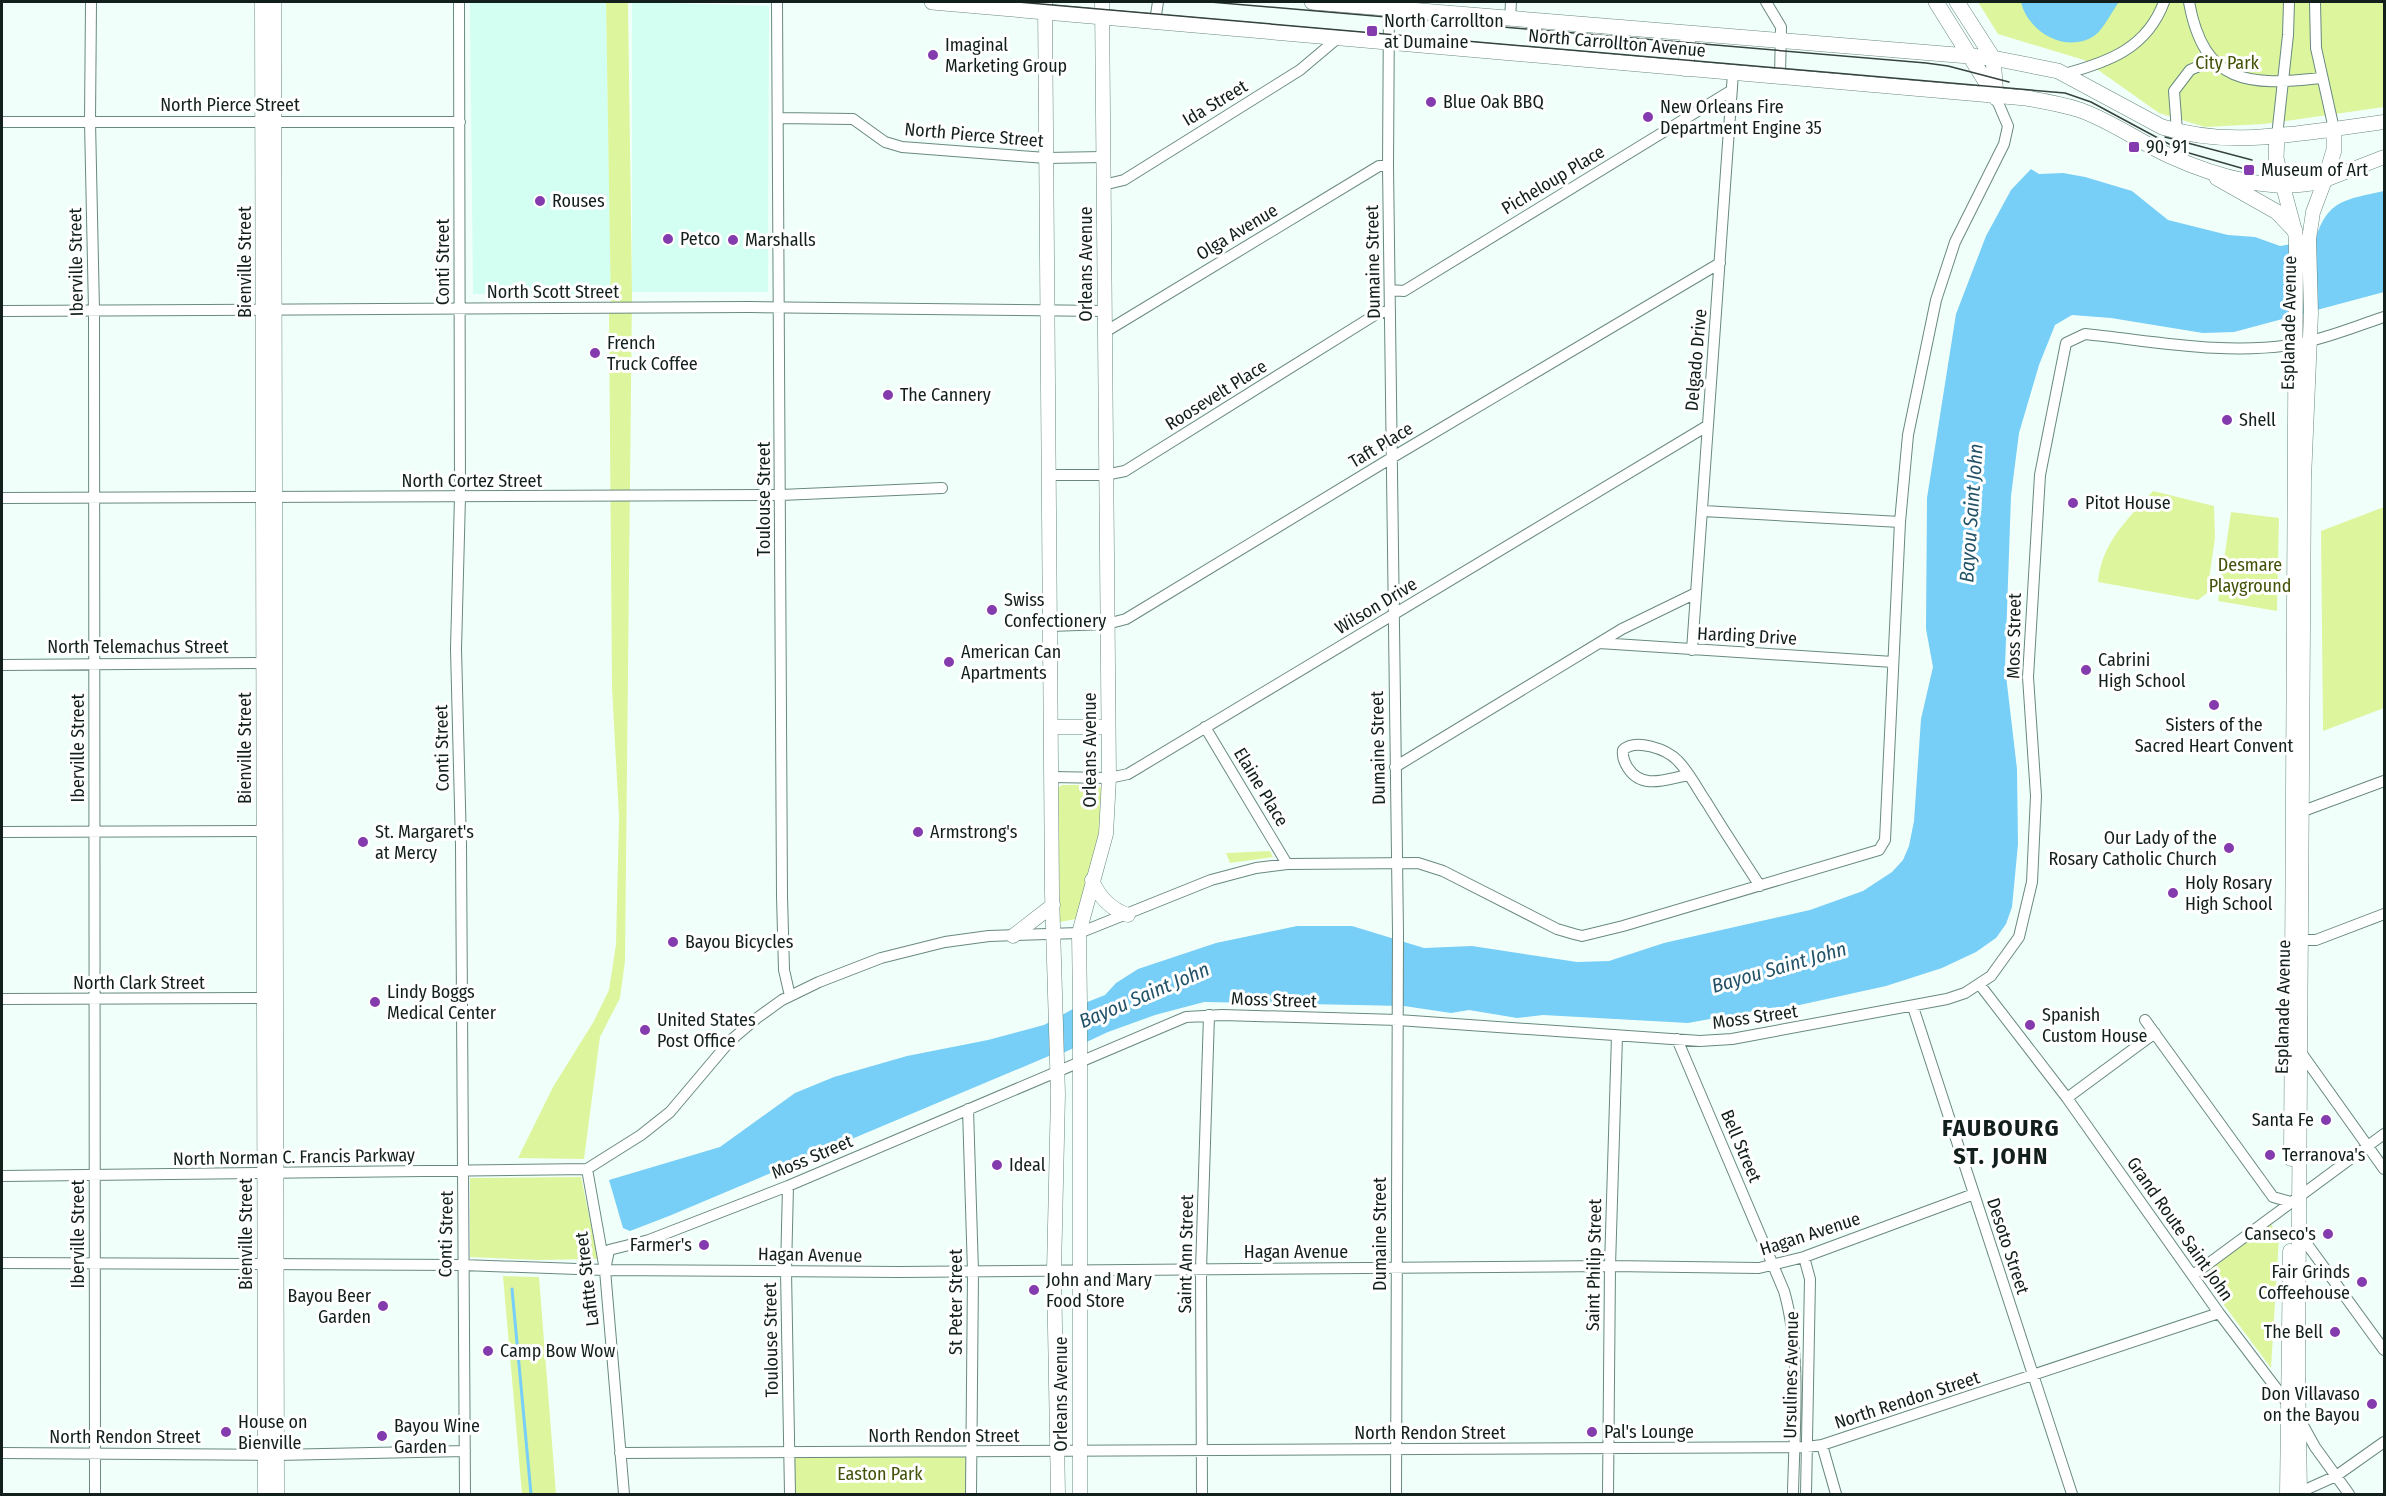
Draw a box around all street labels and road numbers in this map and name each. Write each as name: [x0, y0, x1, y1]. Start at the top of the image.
street label: North Carrollton Avenue: [1527, 24, 1707, 62]
street label: Ida Street: [1179, 75, 1251, 131]
street label: North Pierce Street: [160, 94, 300, 116]
street label: North Pierce Street: [903, 118, 1045, 152]
street label: Picheloup Place: [1497, 141, 1609, 219]
street label: Olga Avenue: [1192, 199, 1282, 265]
street label: Dumaine Street: [1361, 205, 1385, 319]
street label: Bienville Street: [234, 206, 256, 318]
street label: Orleans Avenue: [1075, 206, 1097, 322]
street label: Iberville Street: [64, 207, 88, 317]
street label: Conti Street: [432, 219, 454, 305]
street label: Esplanade Avenue: [2277, 256, 2301, 390]
street label: North Scott Street: [487, 281, 619, 303]
street label: Delgado Drive: [1681, 308, 1711, 412]
street label: Roosevelt Place: [1161, 355, 1271, 435]
street label: Taft Place: [1345, 417, 1417, 473]
street label: Toulouse Street: [753, 441, 775, 556]
street label: North Cortez Street: [402, 470, 543, 492]
street label: Wilson Drive: [1331, 573, 1421, 639]
street label: Moss Street: [2002, 593, 2026, 679]
street label: Harding Drive: [1697, 622, 1798, 650]
street label: North Telemachus Street: [47, 636, 229, 658]
street label: Dumaine Street: [1366, 691, 1390, 805]
street label: Bienville Street: [234, 692, 256, 804]
street label: Orleans Avenue: [1079, 692, 1101, 808]
street label: Iberville Street: [67, 693, 89, 802]
street label: Conti Street: [430, 704, 454, 792]
street label: Elaine Place: [1229, 744, 1293, 830]
street label: Esplanade Avenue: [2271, 940, 2295, 1074]
street label: North Clark Street: [73, 972, 205, 994]
street label: Moss Street: [1231, 988, 1317, 1012]
street label: Moss Street: [1711, 1000, 1799, 1034]
street label: Bell Street: [1716, 1106, 1766, 1186]
street label: Moss Street: [768, 1130, 856, 1184]
street label: North Norman C. Francis Parkway: [173, 1144, 415, 1170]
street label: Grand Route Saint John: [2122, 1153, 2238, 1305]
street label: Dumaine Street: [1369, 1177, 1391, 1291]
street label: Bienville Street: [235, 1178, 257, 1290]
street label: Iberville Street: [67, 1179, 89, 1288]
street label: Conti Street: [434, 1190, 458, 1278]
street label: Saint Ann Street: [1174, 1194, 1198, 1314]
street label: Desoto Street: [1982, 1195, 2034, 1297]
street label: Saint Philip Street: [1582, 1199, 1606, 1331]
street label: Hagan Avenue: [1757, 1207, 1863, 1261]
street label: Lafitte Street: [570, 1230, 604, 1327]
street label: Hagan Avenue: [1244, 1241, 1348, 1263]
street label: Hagan Avenue: [758, 1243, 862, 1267]
street label: St Peter Street: [945, 1249, 967, 1355]
street label: Toulouse Street: [759, 1282, 783, 1398]
street label: Ursulines Avenue: [1779, 1311, 1803, 1439]
street label: Orleans Avenue: [1050, 1336, 1072, 1452]
street label: North Rendon Street: [1832, 1366, 1982, 1434]
street label: North Rendon Street: [1354, 1422, 1506, 1444]
street label: North Rendon Street: [868, 1425, 1020, 1447]
street label: North Rendon Street: [49, 1426, 201, 1448]

